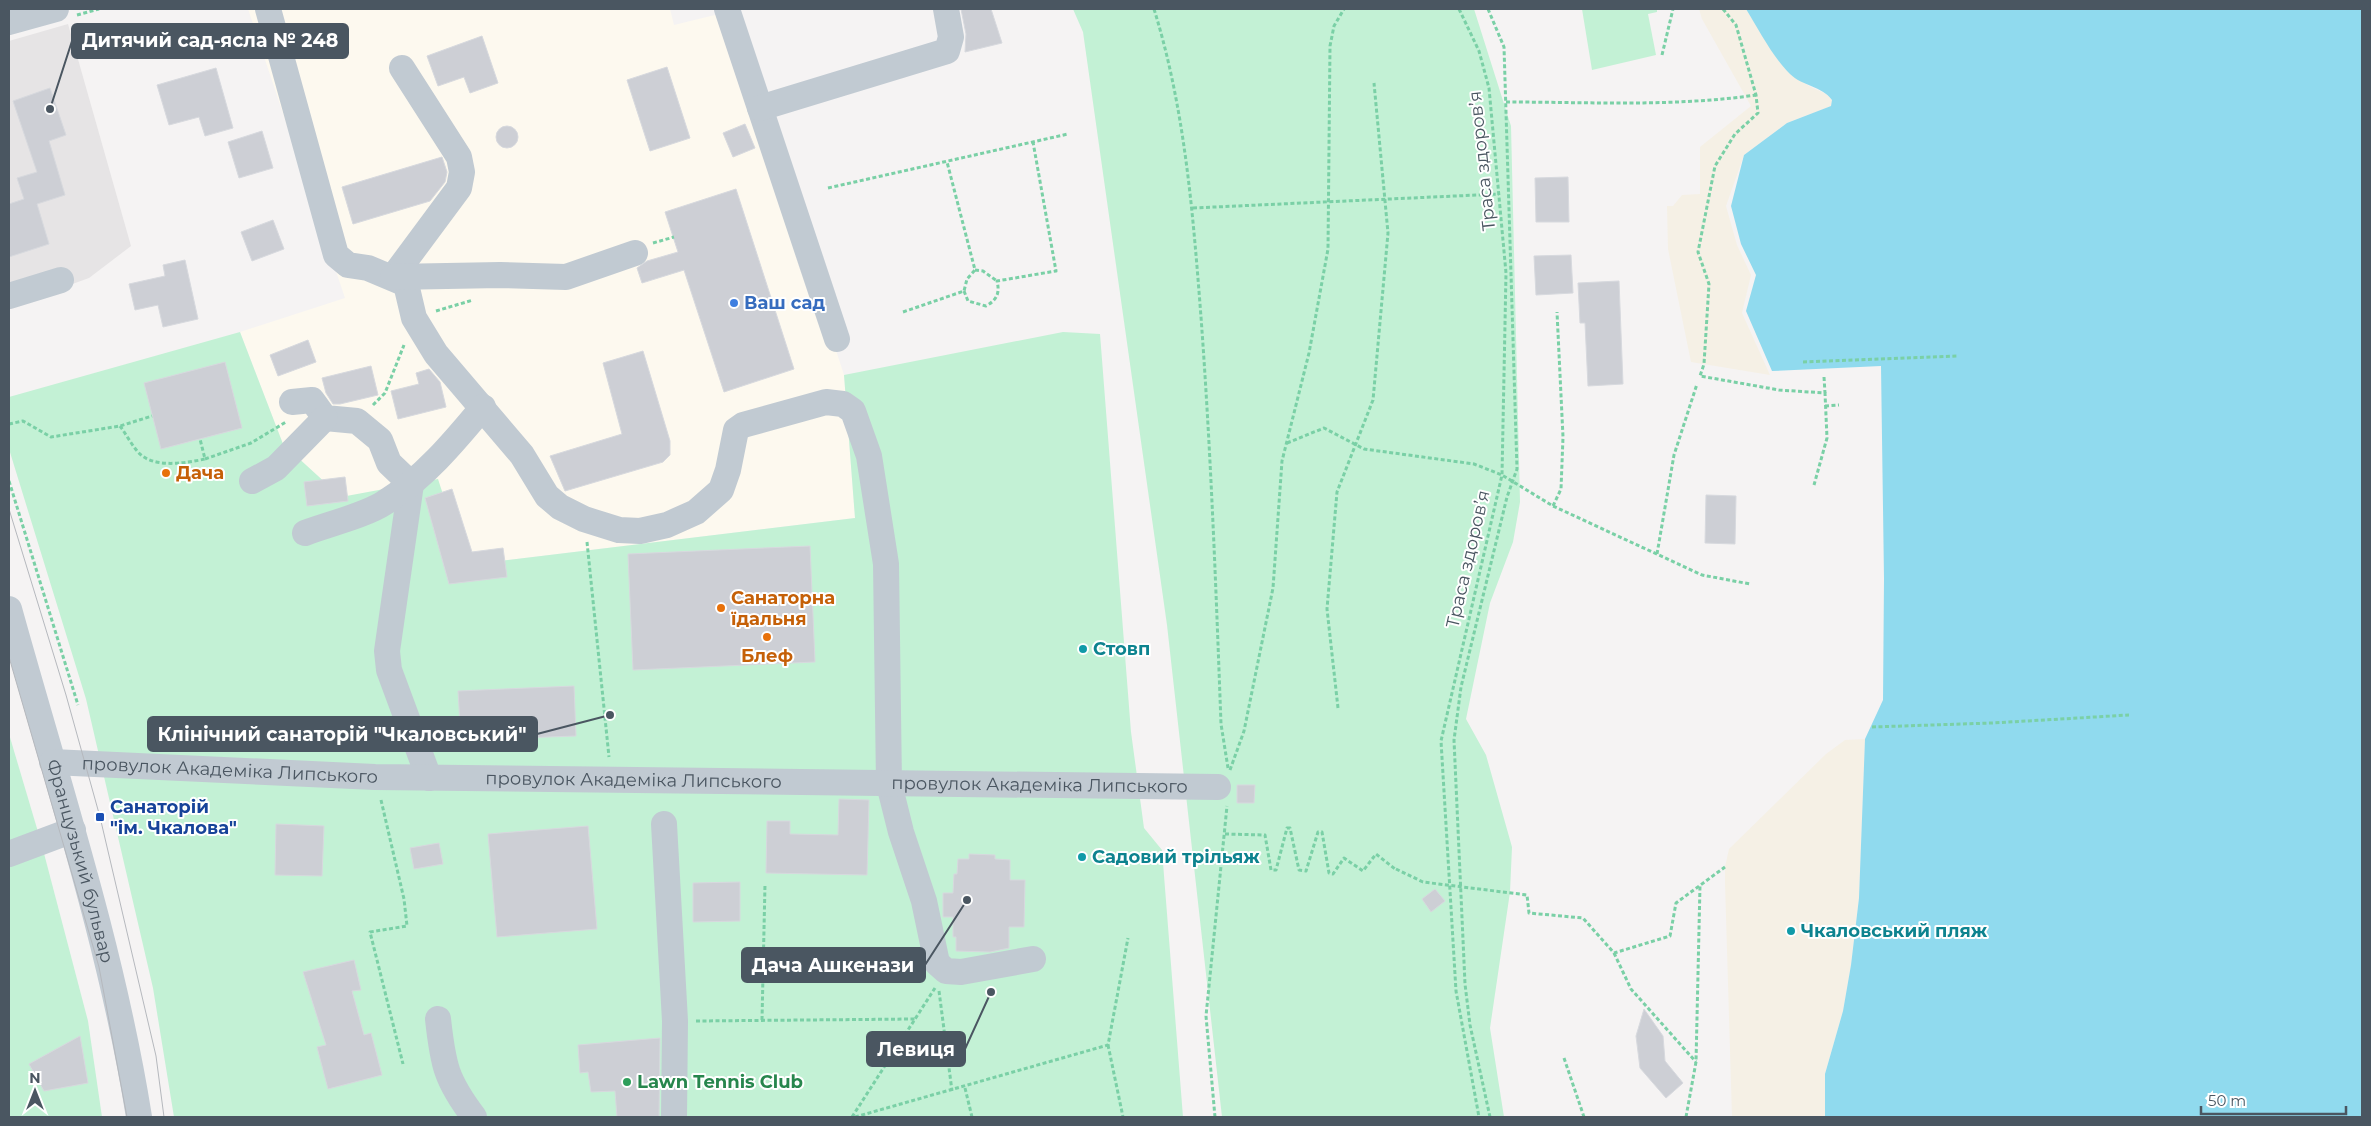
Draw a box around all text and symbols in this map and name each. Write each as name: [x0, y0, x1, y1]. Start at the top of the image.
callout: Дитячий сад-ясла № 248: [72, 24, 348, 58]
text: Дитячий сад-ясла № 248: [82, 29, 338, 52]
street label: Траса здоров’я: [1464, 90, 1500, 232]
place label: Ваш сад: [744, 292, 825, 314]
marker: Ваш сад: [728, 297, 740, 309]
place label: Дача: [176, 462, 224, 484]
marker: Дача: [160, 467, 172, 479]
street label: Траса здоров’я: [1441, 488, 1495, 630]
place label: Санаторна їдальня: [731, 587, 835, 630]
marker: Санаторна їдальня: [715, 602, 727, 614]
marker: Блеф: [761, 631, 773, 643]
place label: Стовп: [1093, 638, 1150, 660]
marker: Стовп: [1077, 643, 1089, 655]
place label: Блеф: [741, 645, 793, 667]
callout: Клінічний санаторій "Чкаловський": [148, 717, 537, 751]
text: Клінічний санаторій "Чкаловський": [157, 723, 527, 746]
street label: провулок Академіка Липського: [81, 752, 378, 788]
street label: Французький бульвар: [42, 757, 118, 965]
street label: провулок Академіка Липського: [485, 767, 782, 793]
street label: провулок Академіка Липського: [891, 772, 1188, 798]
place label: Санаторій "ім. Чкалова": [110, 796, 237, 839]
marker: Санаторій "ім. Чкалова": [94, 811, 106, 823]
place label: Садовий трільяж: [1092, 846, 1260, 868]
marker: Садовий трільяж: [1076, 851, 1088, 863]
place label: Чкаловський пляж: [1801, 920, 1988, 942]
marker: Чкаловський пляж: [1785, 925, 1797, 937]
callout: Дача Ашкенази: [742, 948, 925, 982]
text: Дача Ашкенази: [752, 954, 914, 977]
callout: Левиця: [867, 1032, 965, 1066]
text: Левиця: [877, 1038, 955, 1061]
north arrow: [10, 1066, 60, 1116]
text: N: [29, 1069, 41, 1087]
place label: Lawn Tennis Club: [637, 1071, 803, 1093]
marker: Lawn Tennis Club: [621, 1076, 633, 1088]
scale bar: [2201, 1084, 2346, 1116]
text: 50 m: [2208, 1091, 2246, 1110]

